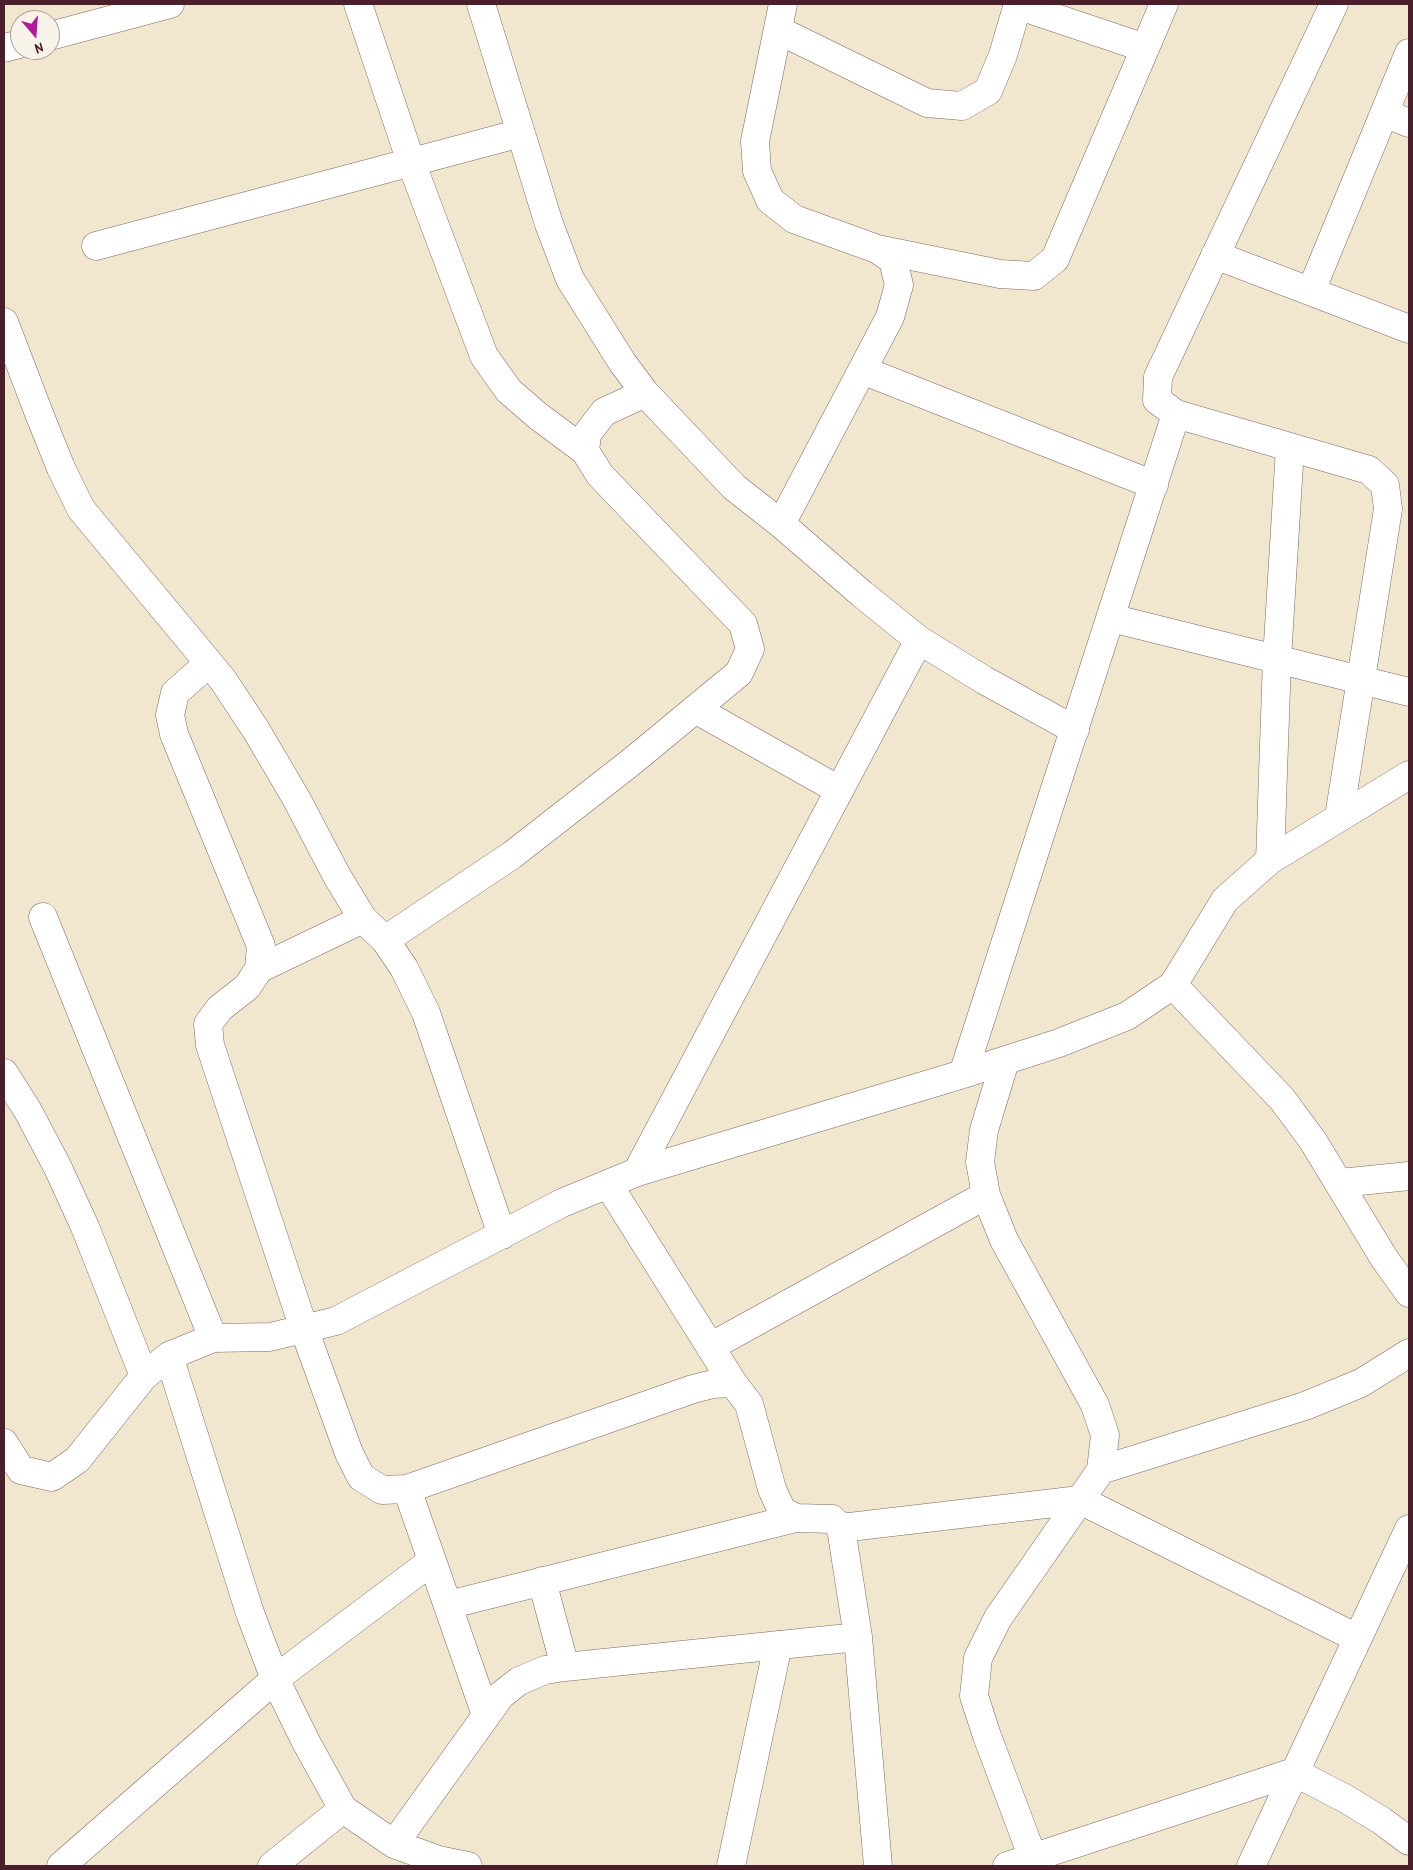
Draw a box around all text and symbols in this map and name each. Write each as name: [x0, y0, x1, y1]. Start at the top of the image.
north arrow: [10, 10, 60, 60]
text: N: [33, 39, 46, 59]

